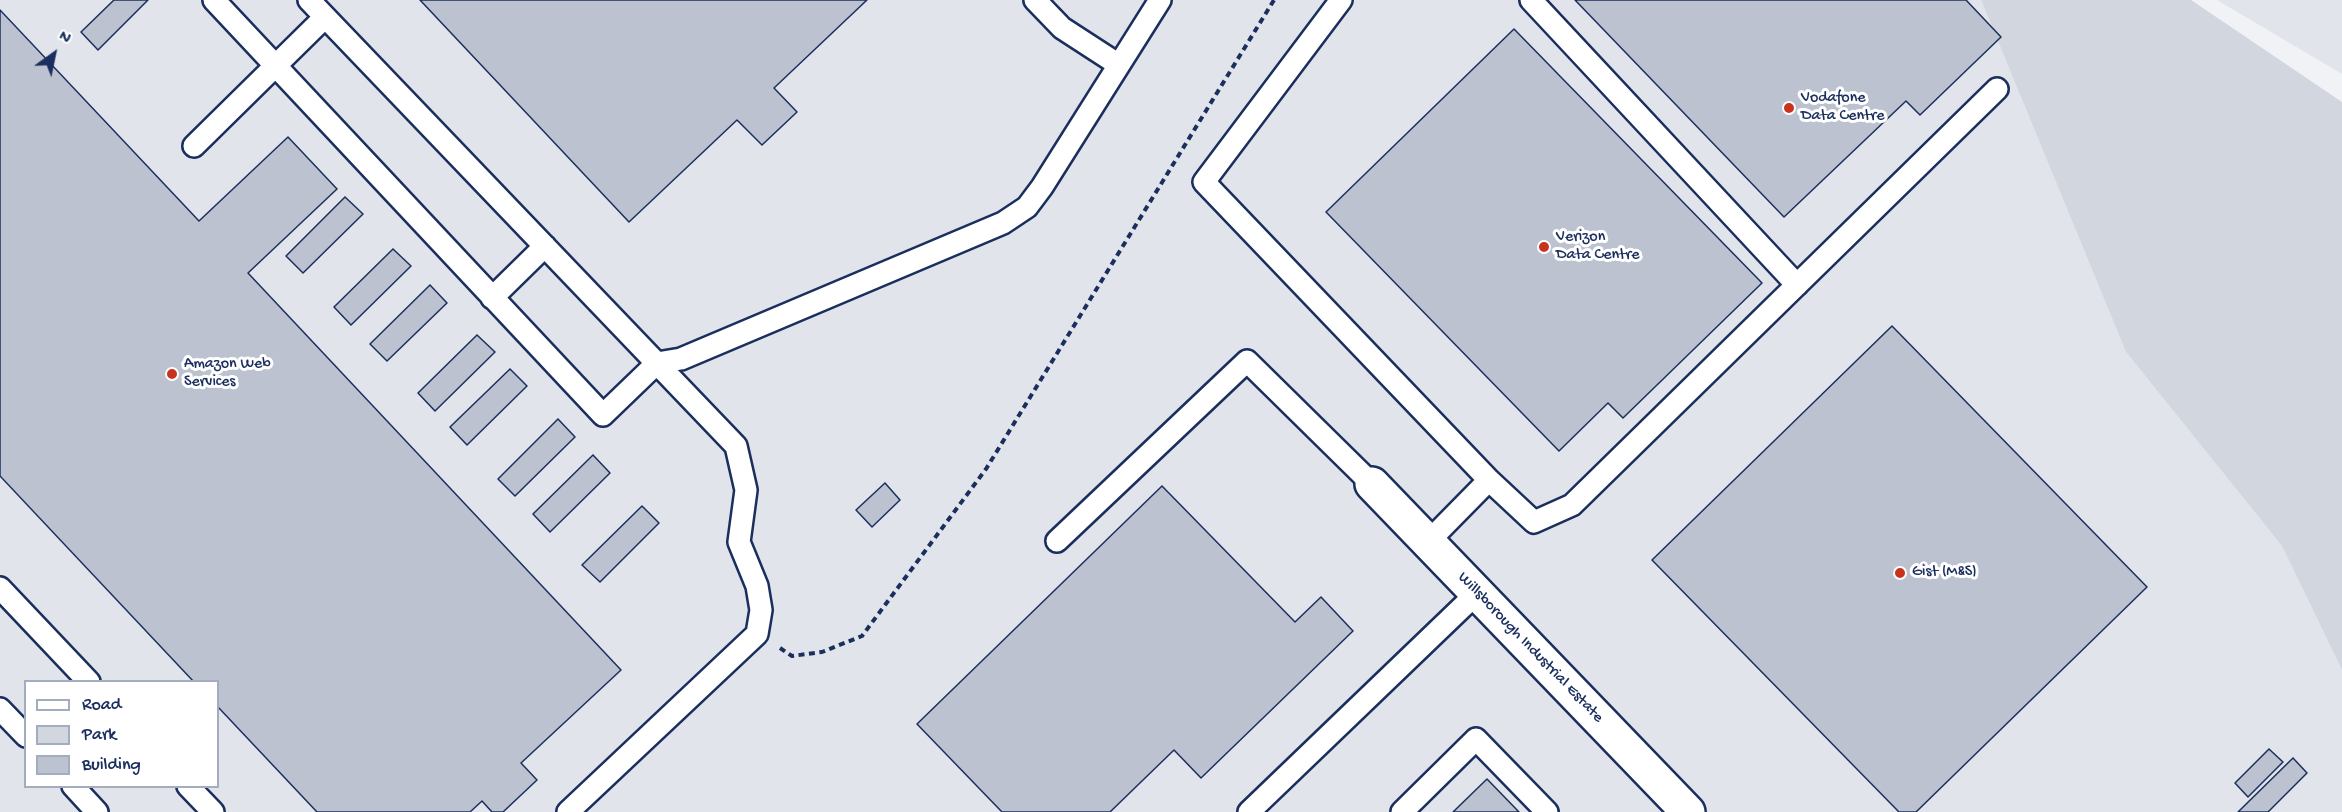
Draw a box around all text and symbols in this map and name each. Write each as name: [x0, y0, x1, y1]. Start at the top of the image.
north arrow: [24, 24, 84, 84]
text: N: [55, 28, 74, 49]
place label: Vodafone Data Centre: [1801, 89, 1885, 127]
marker: Vodafone Data Centre: [1782, 101, 1796, 115]
place label: Verizon Data Centre: [1556, 228, 1640, 266]
marker: Verizon Data Centre: [1537, 240, 1551, 254]
place label: Amazon Web Services: [184, 355, 271, 393]
marker: Amazon Web Services: [165, 367, 179, 381]
place label: Gist (M&S): [1912, 563, 1977, 583]
marker: Gist (M&S): [1893, 566, 1907, 580]
street label: Willsborough Industrial Estate: [1453, 569, 1607, 727]
legend: [24, 680, 219, 788]
text: Road: [82, 695, 121, 716]
text: Park: [82, 725, 116, 746]
text: Building: [82, 755, 141, 776]

